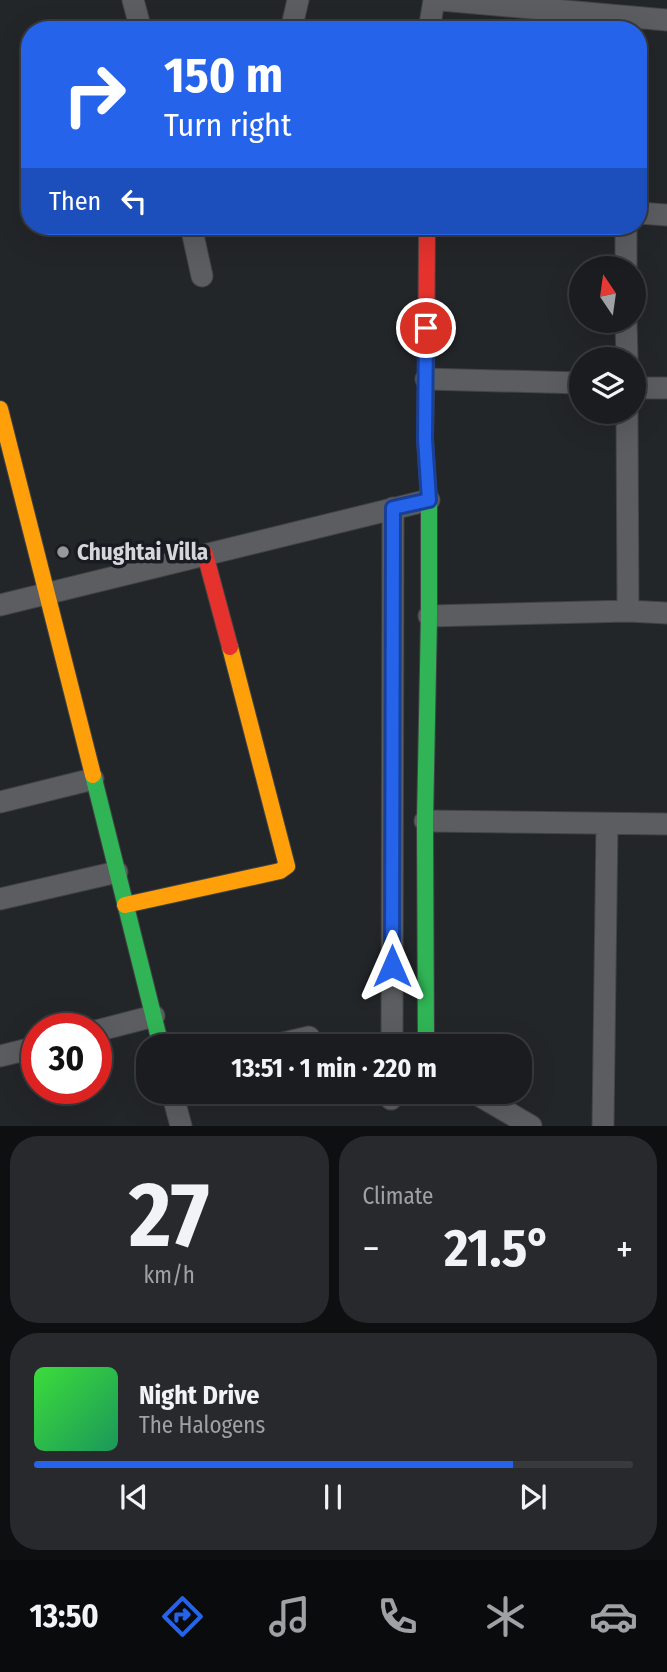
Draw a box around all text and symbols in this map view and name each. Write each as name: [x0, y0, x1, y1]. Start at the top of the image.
text: 150 m: [164, 46, 283, 105]
icon: right: [49, 49, 140, 140]
text: Turn right: [164, 106, 291, 144]
icon: left: [115, 182, 153, 220]
text: Then: [49, 186, 101, 217]
north arrow: [569, 256, 646, 332]
map controls: [569, 256, 646, 424]
pin: [396, 298, 456, 358]
icon: arrive: [407, 309, 445, 347]
button: layers: [569, 347, 646, 424]
place label: Chughtai Villa: [77, 538, 208, 566]
marker: Chughtai Villa: [55, 544, 71, 560]
position arrow: [355, 929, 429, 1003]
speed limit sign: 30: [21, 1013, 112, 1104]
text: 13:51 · 1 min · 220 m: [231, 1053, 437, 1084]
text: 27: [129, 1161, 209, 1270]
text: Climate: [363, 1182, 433, 1210]
text: 21.5°: [444, 1217, 551, 1280]
text: −: [363, 1226, 380, 1272]
text: +: [616, 1226, 633, 1272]
text: km/h: [144, 1261, 195, 1289]
text: Night Drive: [139, 1380, 259, 1411]
text: The Halogens: [139, 1411, 265, 1439]
icon: previous: [115, 1478, 153, 1516]
icon: pause: [314, 1478, 352, 1516]
icon: next: [514, 1478, 552, 1516]
icon: directions: [158, 1592, 207, 1641]
icon: music: [265, 1592, 314, 1641]
icon: phone: [373, 1592, 422, 1641]
icon: climate: [481, 1592, 530, 1641]
icon: car: [589, 1592, 638, 1641]
text: 13:50: [29, 1597, 99, 1635]

